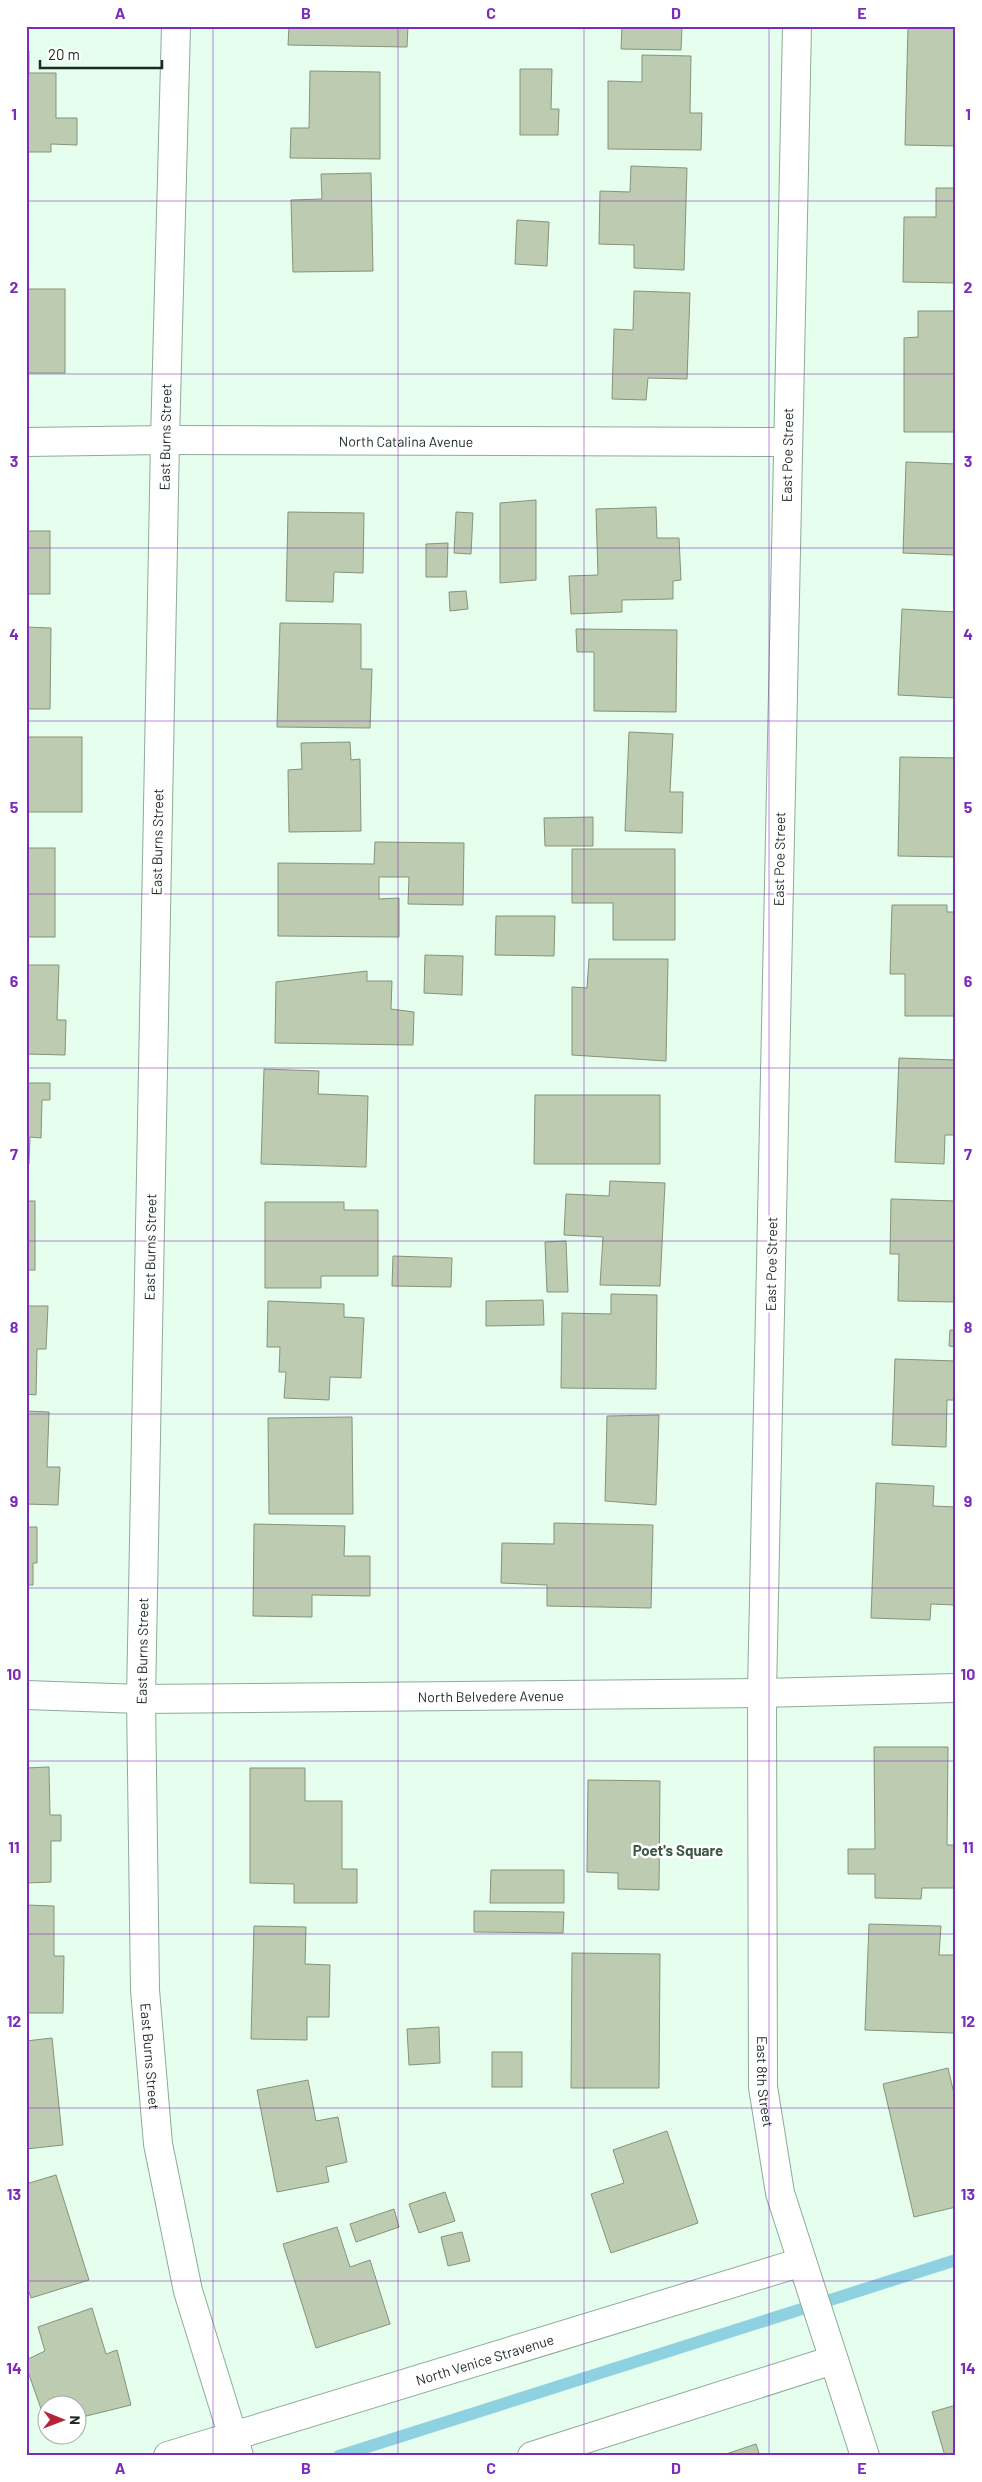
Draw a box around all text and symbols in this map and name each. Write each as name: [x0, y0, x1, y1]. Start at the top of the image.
text: A: [115, 3, 126, 22]
text: B: [301, 3, 311, 22]
text: C: [486, 3, 496, 22]
text: D: [671, 3, 681, 22]
text: E: [857, 3, 867, 22]
scale bar: [40, 38, 162, 70]
text: 20 m: [48, 45, 80, 63]
text: 1: [11, 104, 17, 123]
text: 1: [965, 104, 971, 123]
text: 2: [10, 277, 19, 296]
text: 2: [964, 277, 973, 296]
street label: East Burns Street: [156, 383, 174, 491]
street label: East Poe Street: [778, 408, 796, 502]
street label: North Catalina Avenue: [339, 432, 473, 449]
text: 3: [10, 451, 18, 470]
text: 3: [964, 451, 972, 470]
text: 4: [9, 624, 19, 643]
text: 4: [963, 624, 973, 643]
street label: East Burns Street: [148, 788, 166, 896]
text: 5: [10, 797, 19, 816]
text: 5: [964, 797, 973, 816]
street label: East Poe Street: [770, 812, 788, 906]
text: 6: [10, 971, 19, 990]
text: 6: [964, 971, 973, 990]
text: 7: [10, 1144, 18, 1163]
text: 7: [964, 1144, 972, 1163]
street label: East Burns Street: [141, 1193, 159, 1301]
street label: East Poe Street: [762, 1217, 780, 1311]
text: 8: [10, 1317, 19, 1336]
text: 8: [964, 1317, 973, 1336]
text: 9: [10, 1491, 18, 1510]
text: 9: [964, 1491, 972, 1510]
street label: East Burns Street: [133, 1597, 151, 1705]
text: 10: [7, 1664, 21, 1683]
text: 10: [961, 1664, 975, 1683]
street label: North Belvedere Avenue: [418, 1686, 564, 1705]
text: 11: [8, 1837, 20, 1856]
text: 11: [962, 1837, 974, 1856]
district label: Poet's Square: [633, 1841, 723, 1859]
street label: East Burns Street: [138, 2002, 164, 2110]
text: 12: [7, 2011, 21, 2030]
text: 12: [961, 2011, 975, 2030]
street label: East 8th Street: [754, 2036, 778, 2128]
text: 13: [7, 2184, 21, 2203]
text: 13: [961, 2184, 975, 2203]
street label: North Venice Stravenue: [413, 2330, 556, 2388]
text: 14: [6, 2358, 22, 2377]
text: 14: [960, 2358, 976, 2377]
north arrow: [38, 2394, 88, 2444]
text: N: [67, 2415, 84, 2425]
text: A: [115, 2458, 126, 2477]
text: B: [301, 2458, 311, 2477]
text: C: [486, 2458, 496, 2477]
text: D: [671, 2458, 681, 2477]
text: E: [857, 2458, 867, 2477]

